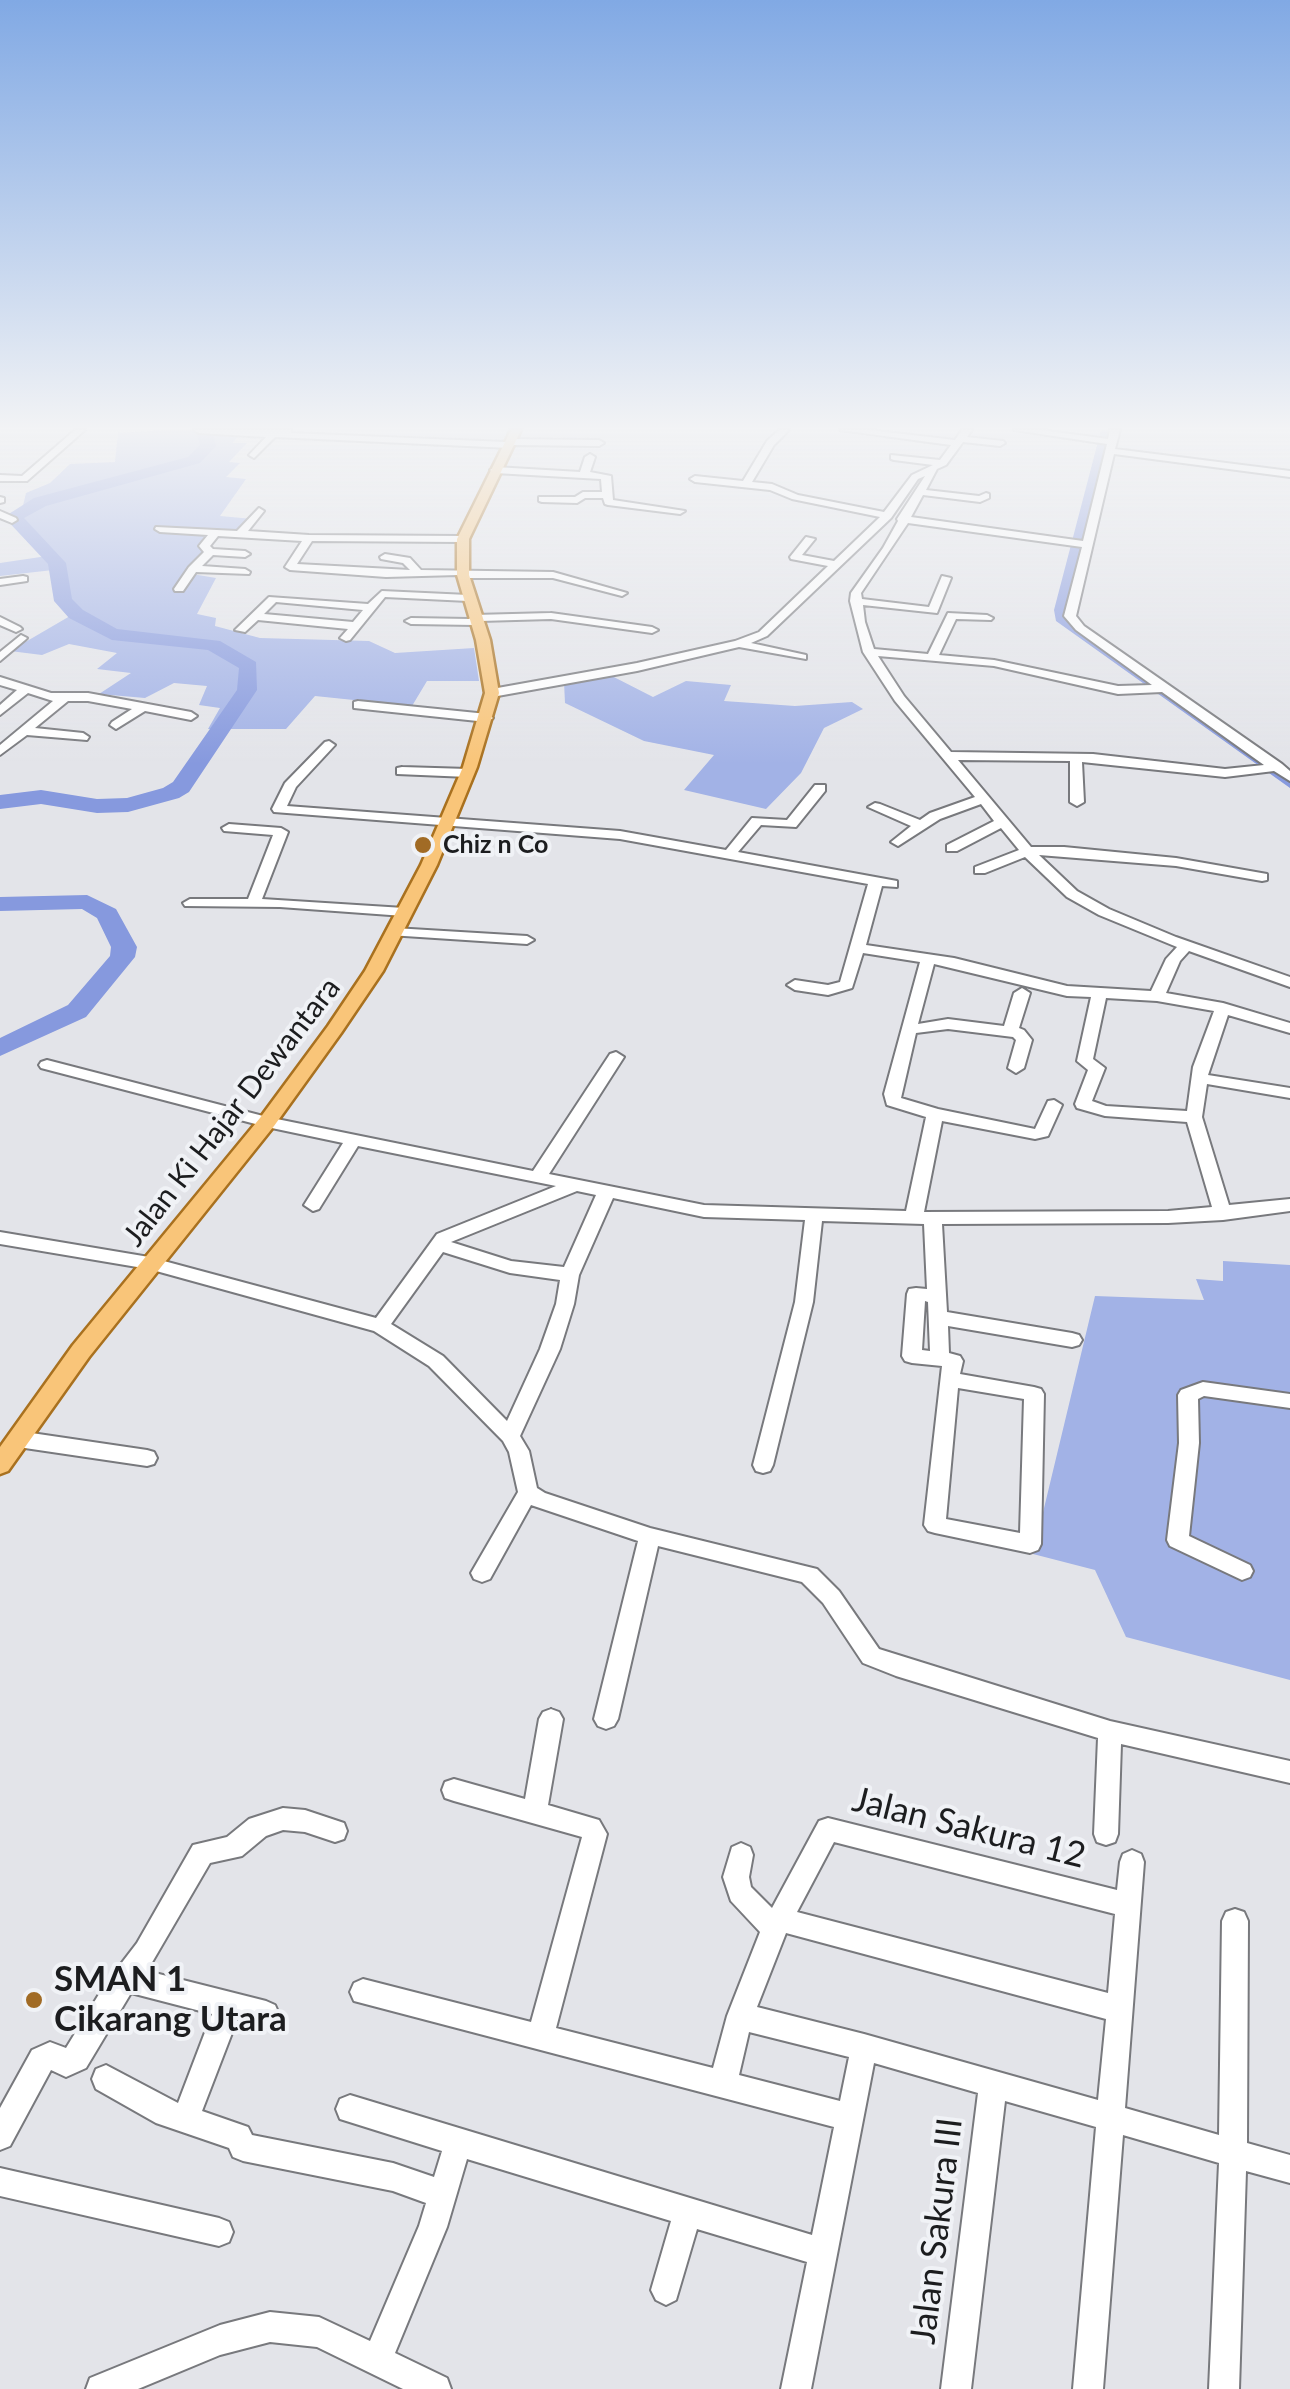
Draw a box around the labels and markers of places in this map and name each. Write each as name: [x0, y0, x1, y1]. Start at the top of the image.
place label: Chiz n Co: [443, 830, 548, 860]
marker: Chiz n Co: [412, 834, 434, 856]
place label: SMAN 1 Cikarang Utara: [54, 1959, 287, 2041]
marker: SMAN 1 Cikarang Utara: [23, 1989, 45, 2011]

